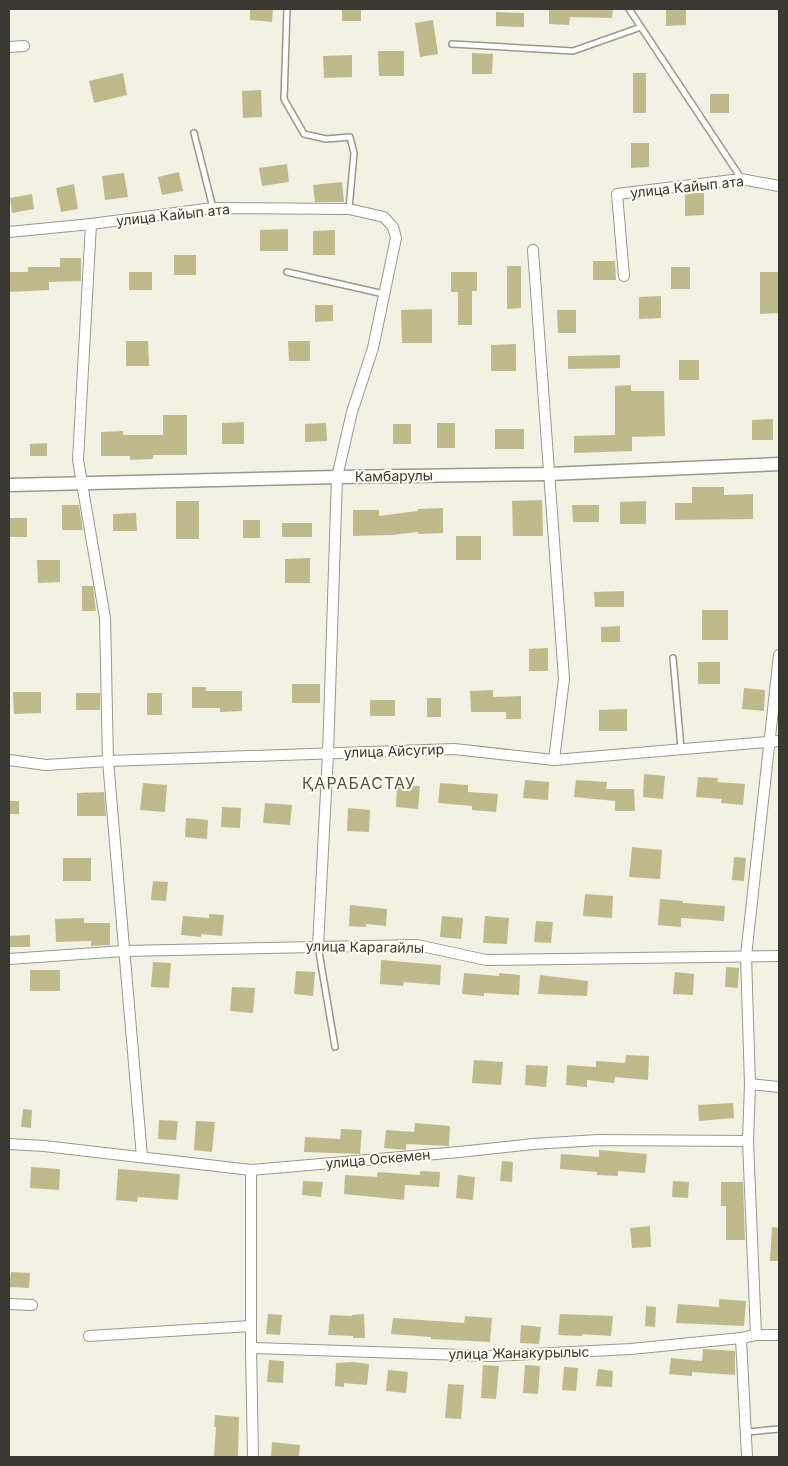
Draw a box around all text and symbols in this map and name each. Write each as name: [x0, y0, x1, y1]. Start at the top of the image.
street label: улица Кайып ата: [629, 172, 745, 201]
street label: улица Кайып ата: [115, 200, 231, 229]
street label: Камбарулы: [355, 466, 433, 485]
street label: улица Айсугир: [343, 740, 444, 761]
district label: ҚАРАБАСТАУ: [302, 773, 416, 793]
street label: улица Карагайлы: [306, 937, 424, 956]
street label: улица Оскемен: [325, 1145, 431, 1172]
street label: улица Жанакурылыс: [448, 1343, 590, 1362]

